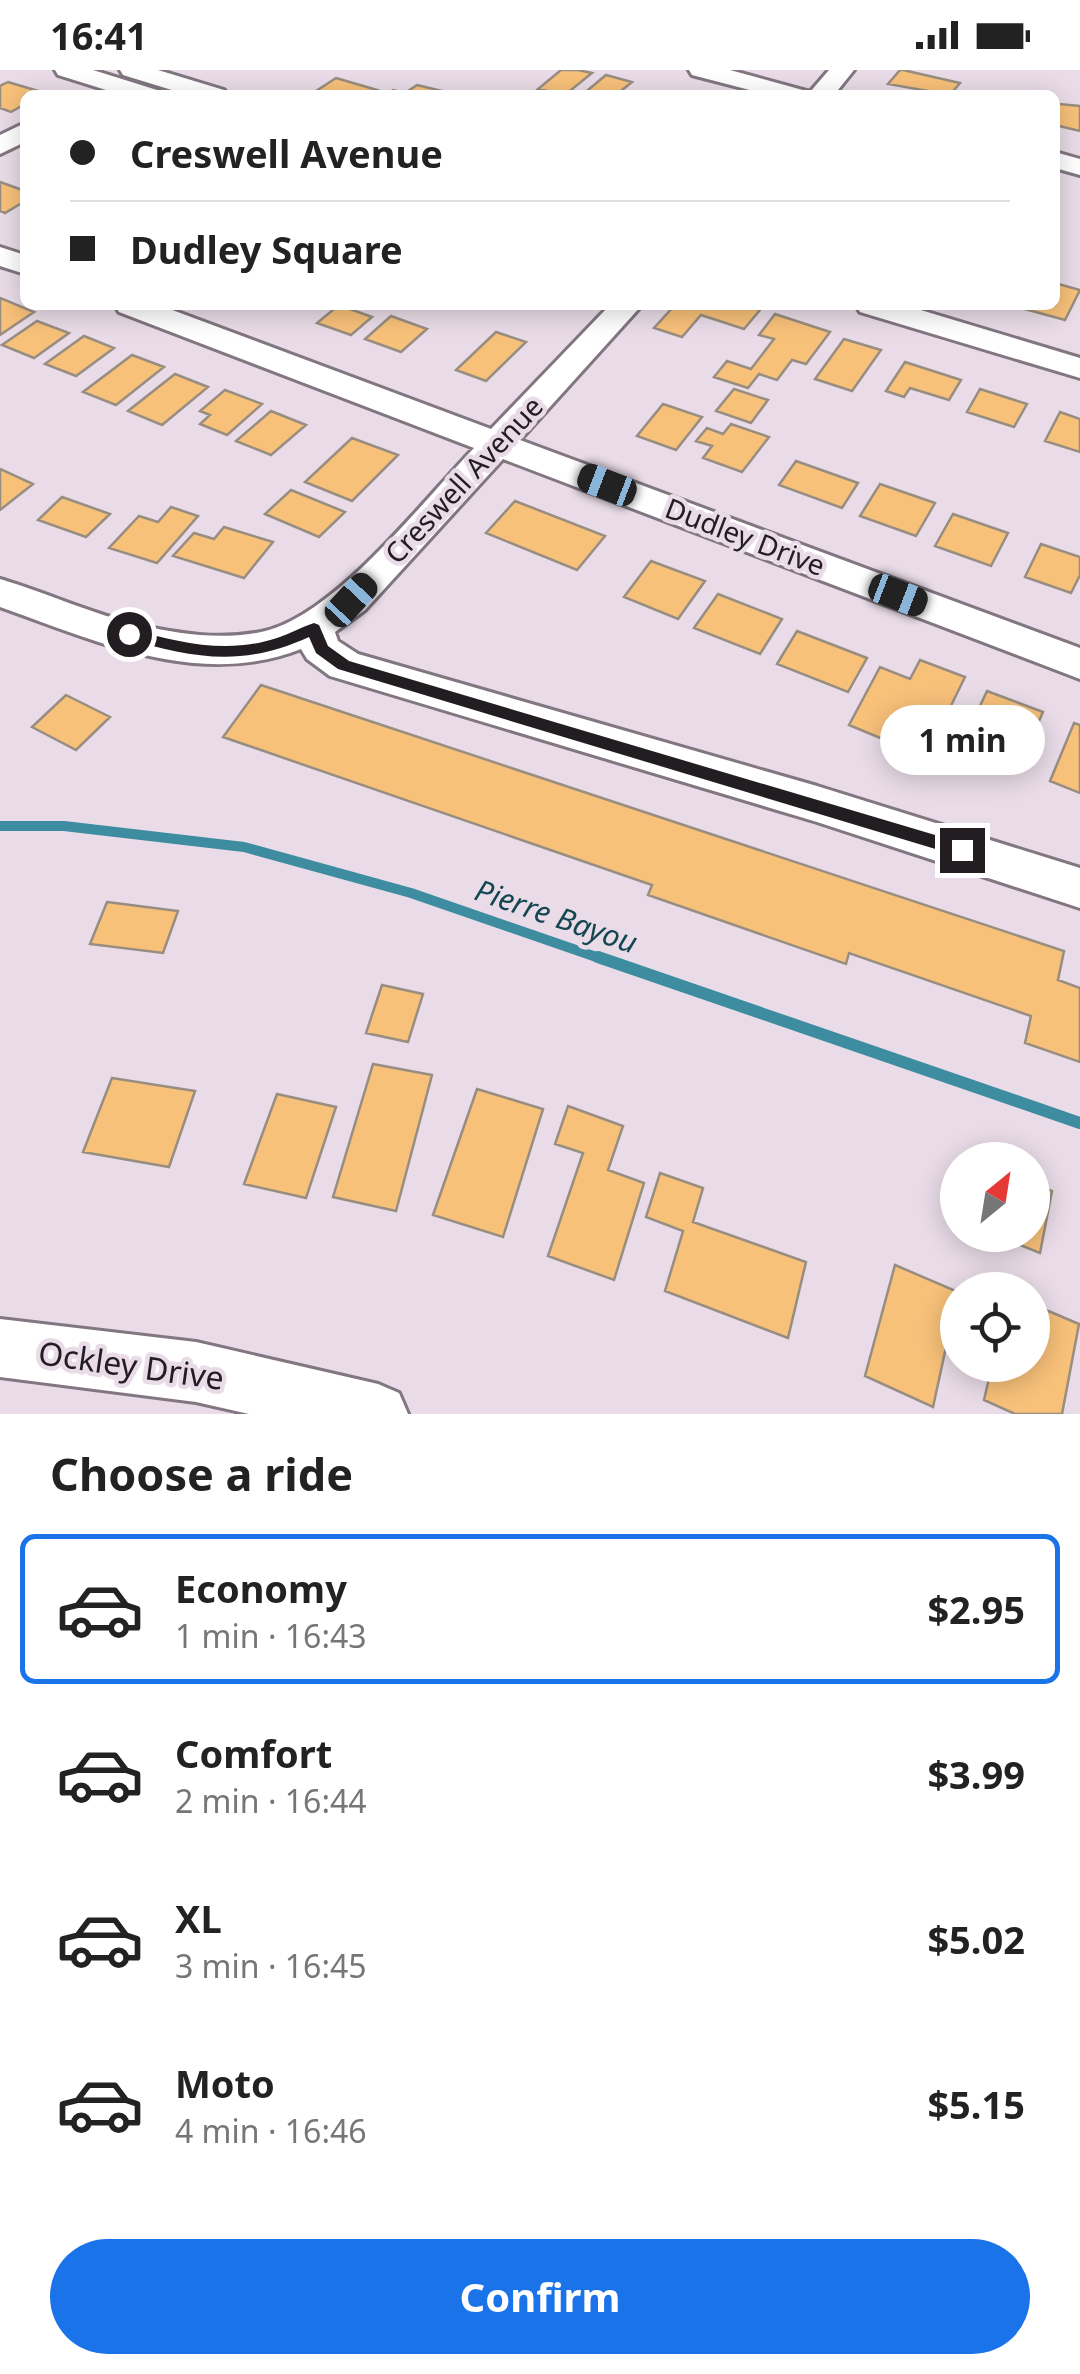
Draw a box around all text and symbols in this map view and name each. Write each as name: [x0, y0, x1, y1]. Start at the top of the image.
text: 16:41: [50, 9, 148, 61]
text: Creswell Avenue: [130, 127, 443, 179]
text: Dudley Square: [130, 223, 403, 275]
street label: Creswell Avenue: [376, 387, 551, 571]
car: [574, 460, 640, 510]
street label: Dudley Drive: [660, 488, 831, 584]
car: [320, 568, 382, 632]
car: [865, 570, 931, 620]
route start: [107, 612, 152, 657]
callout: 1 min: [880, 705, 1044, 775]
text: 1 min: [918, 718, 1007, 761]
route end: [940, 828, 985, 873]
water label: Pierre Bayou: [470, 869, 643, 962]
north arrow: [940, 1142, 1050, 1252]
map controls: [940, 1142, 1050, 1382]
button: locate: [940, 1272, 1050, 1382]
street label: Ockley Drive: [36, 1330, 227, 1399]
text: Choose a ride: [50, 1443, 353, 1504]
text: Economy: [175, 1562, 347, 1614]
icon: car: [55, 1564, 145, 1654]
text: $2.95: [927, 1583, 1025, 1635]
text: 1 min · 16:43: [175, 1614, 367, 1657]
text: Comfort: [175, 1727, 332, 1779]
icon: car: [55, 1729, 145, 1819]
text: $3.99: [927, 1748, 1025, 1800]
text: 2 min · 16:44: [175, 1779, 367, 1822]
text: XL: [175, 1892, 222, 1944]
icon: car: [55, 1894, 145, 1984]
text: $5.02: [927, 1913, 1025, 1965]
text: 3 min · 16:45: [175, 1944, 367, 1987]
text: Moto: [175, 2057, 275, 2109]
icon: car: [55, 2059, 145, 2149]
text: $5.15: [927, 2078, 1025, 2130]
text: 4 min · 16:46: [175, 2109, 367, 2152]
button: Confirm: [50, 2239, 1030, 2354]

